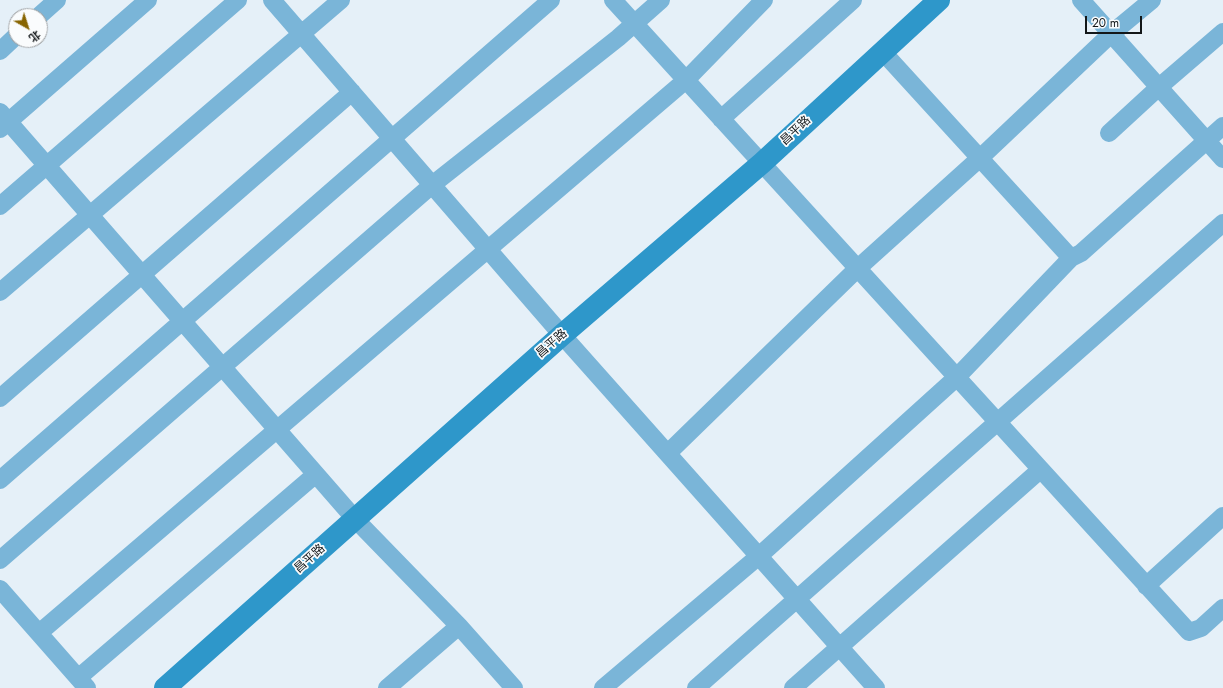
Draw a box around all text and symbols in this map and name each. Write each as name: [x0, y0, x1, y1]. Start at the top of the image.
north arrow: [8, 8, 48, 48]
scale bar: [1087, 8, 1144, 34]
text: 20 m: [1092, 14, 1119, 32]
text: 北: [26, 27, 44, 46]
street label: 昌平路: [778, 113, 814, 149]
street label: 昌平路: [534, 327, 570, 361]
street label: 昌平路: [292, 542, 328, 576]

